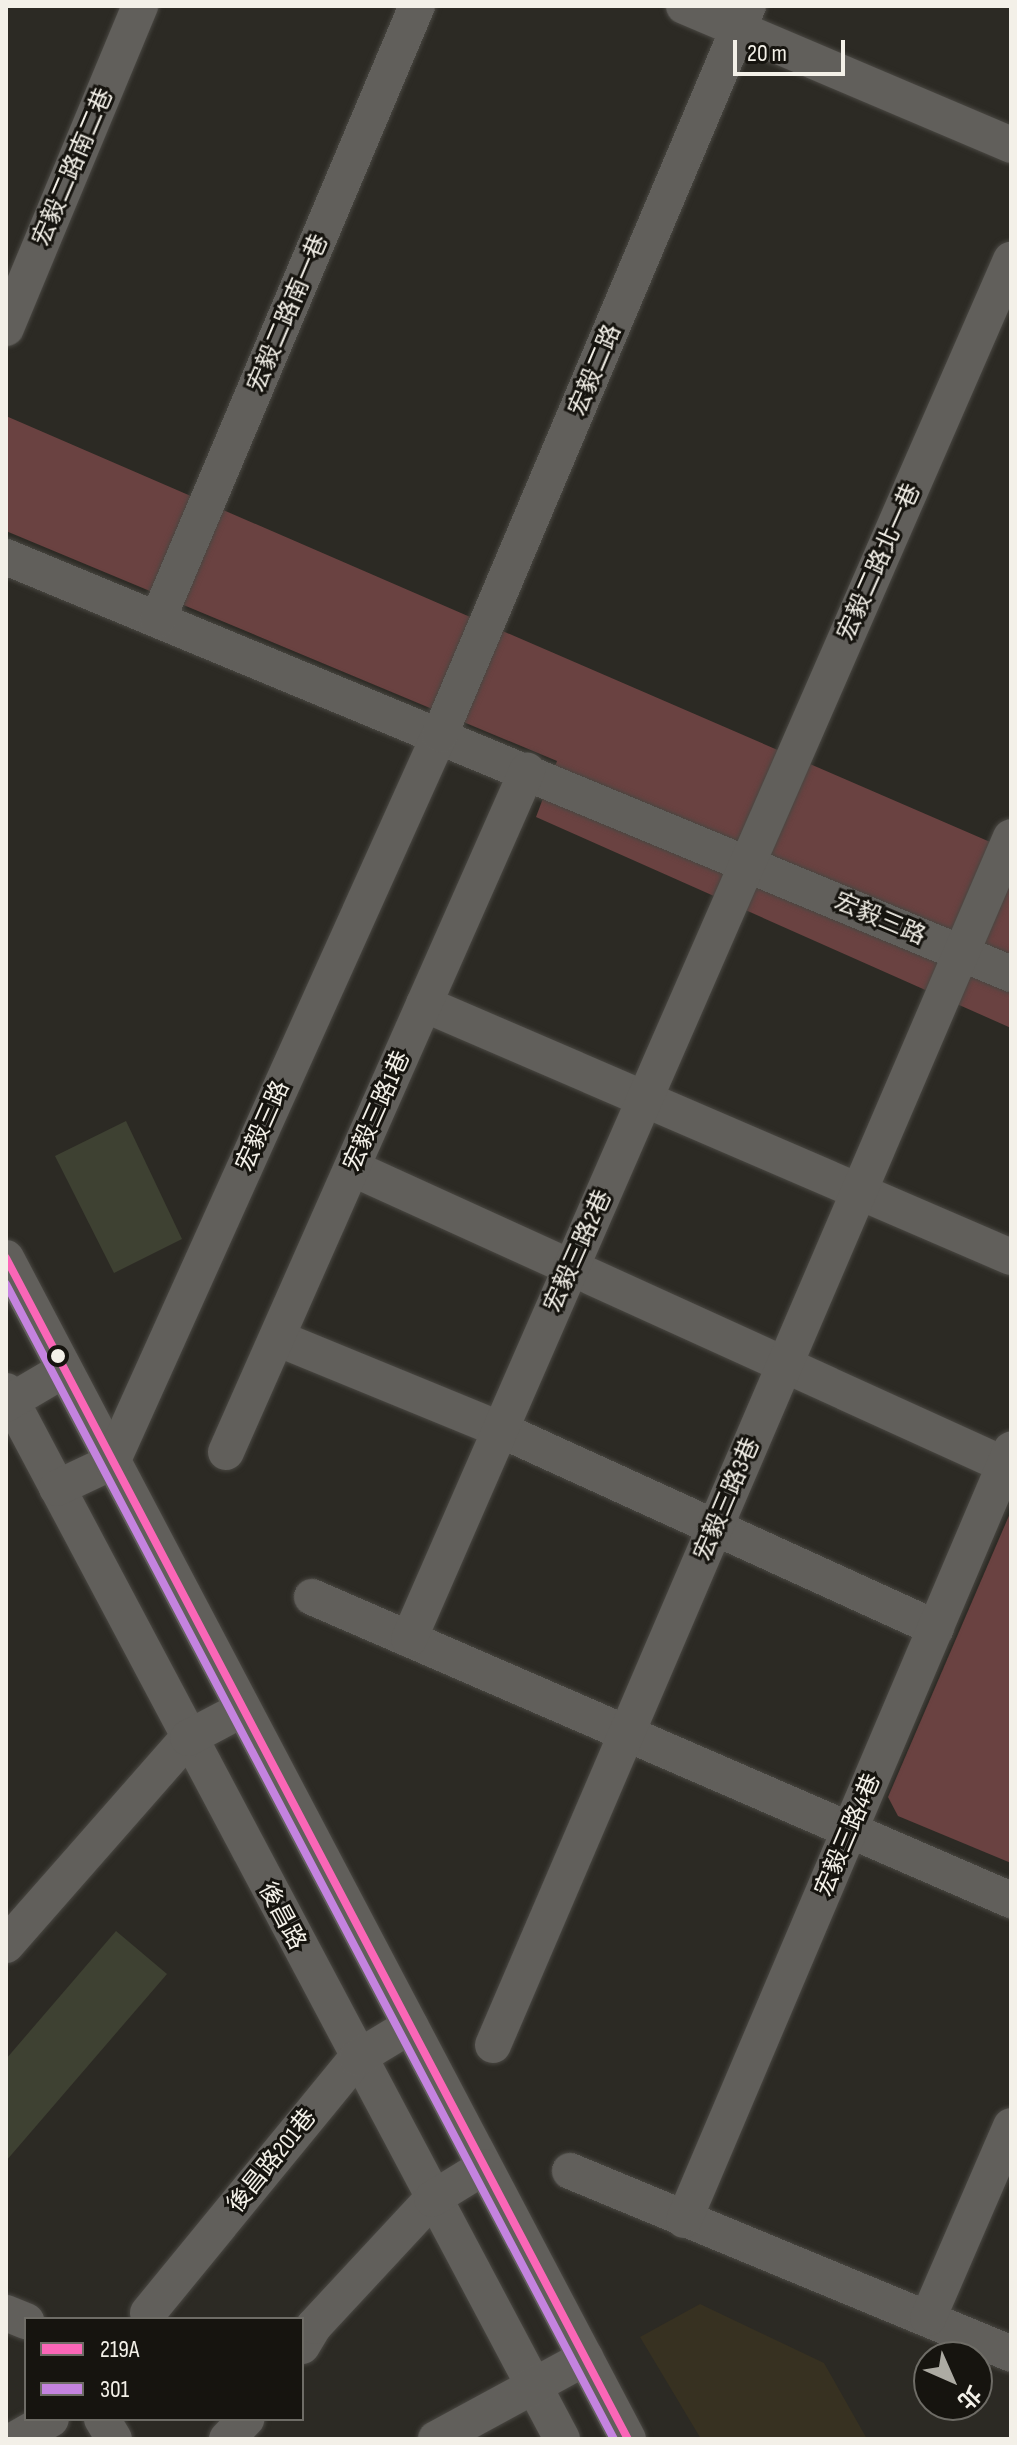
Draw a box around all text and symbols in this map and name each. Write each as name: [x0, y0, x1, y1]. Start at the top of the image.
scale bar: [737, 24, 849, 74]
text: 20 m: [747, 39, 787, 68]
street label: 宏毅二路南二巷: [27, 84, 119, 250]
street label: 宏毅二路南一巷: [242, 230, 334, 396]
street label: 宏毅二路: [563, 320, 627, 420]
street label: 宏毅二路北一巷: [832, 479, 926, 645]
street label: 宏毅三路: [830, 887, 930, 951]
street label: 宏毅三路1巷: [338, 1046, 416, 1176]
street label: 宏毅三路: [230, 1076, 296, 1176]
street label: 宏毅三路2巷: [538, 1186, 618, 1316]
unlabelled marker: [50, 1348, 66, 1364]
street label: 宏毅三路3巷: [688, 1434, 766, 1564]
street label: 宏毅三路4巷: [809, 1770, 887, 1900]
street label: 後昌路: [252, 1877, 312, 1955]
street label: 後昌路201巷: [221, 2103, 323, 2219]
legend: [24, 2317, 304, 2421]
text: 219A: [100, 2335, 139, 2364]
north arrow: [913, 2341, 993, 2421]
text: 301: [100, 2375, 129, 2404]
text: 北: [952, 2380, 986, 2414]

